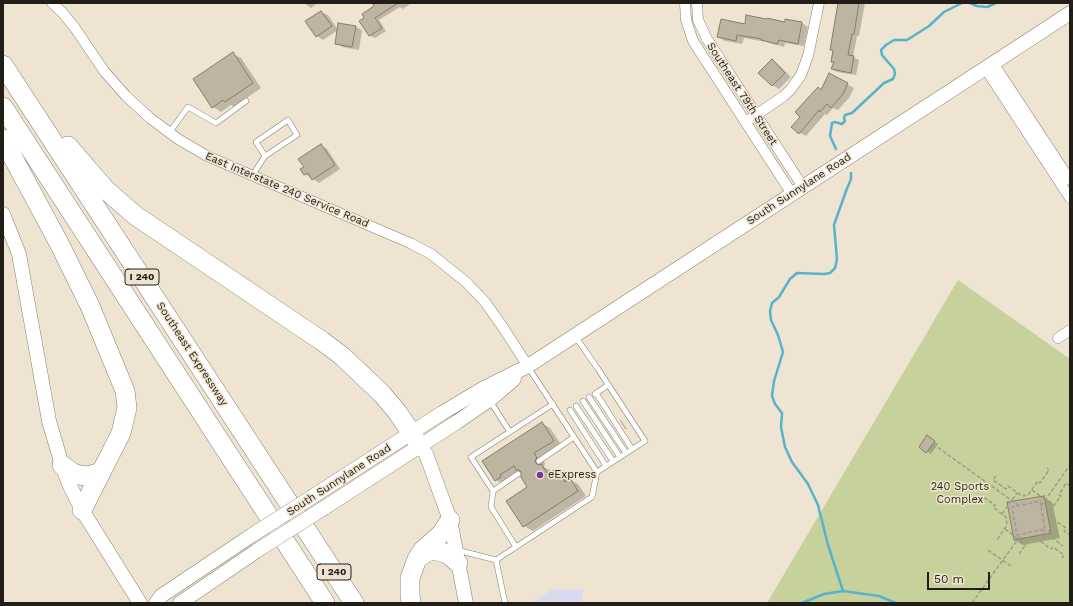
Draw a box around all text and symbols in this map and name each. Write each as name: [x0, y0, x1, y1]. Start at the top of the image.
street label: Southeast 79th Street: [704, 40, 780, 148]
street label: East Interstate 240 Service Road: [203, 149, 371, 231]
street label: South Sunnylane Road: [744, 150, 854, 228]
road number: I 240: [125, 269, 159, 285]
street label: Southeast Expressway: [154, 300, 230, 408]
street label: South Sunnylane Road: [284, 441, 394, 519]
place label: eExpress: [548, 468, 596, 482]
marker: eExpress: [535, 470, 545, 480]
park label: 240 Sports Complex: [931, 480, 989, 506]
road number: I 240: [317, 564, 351, 580]
scale bar: [929, 564, 992, 590]
text: 50 m: [934, 572, 964, 586]

